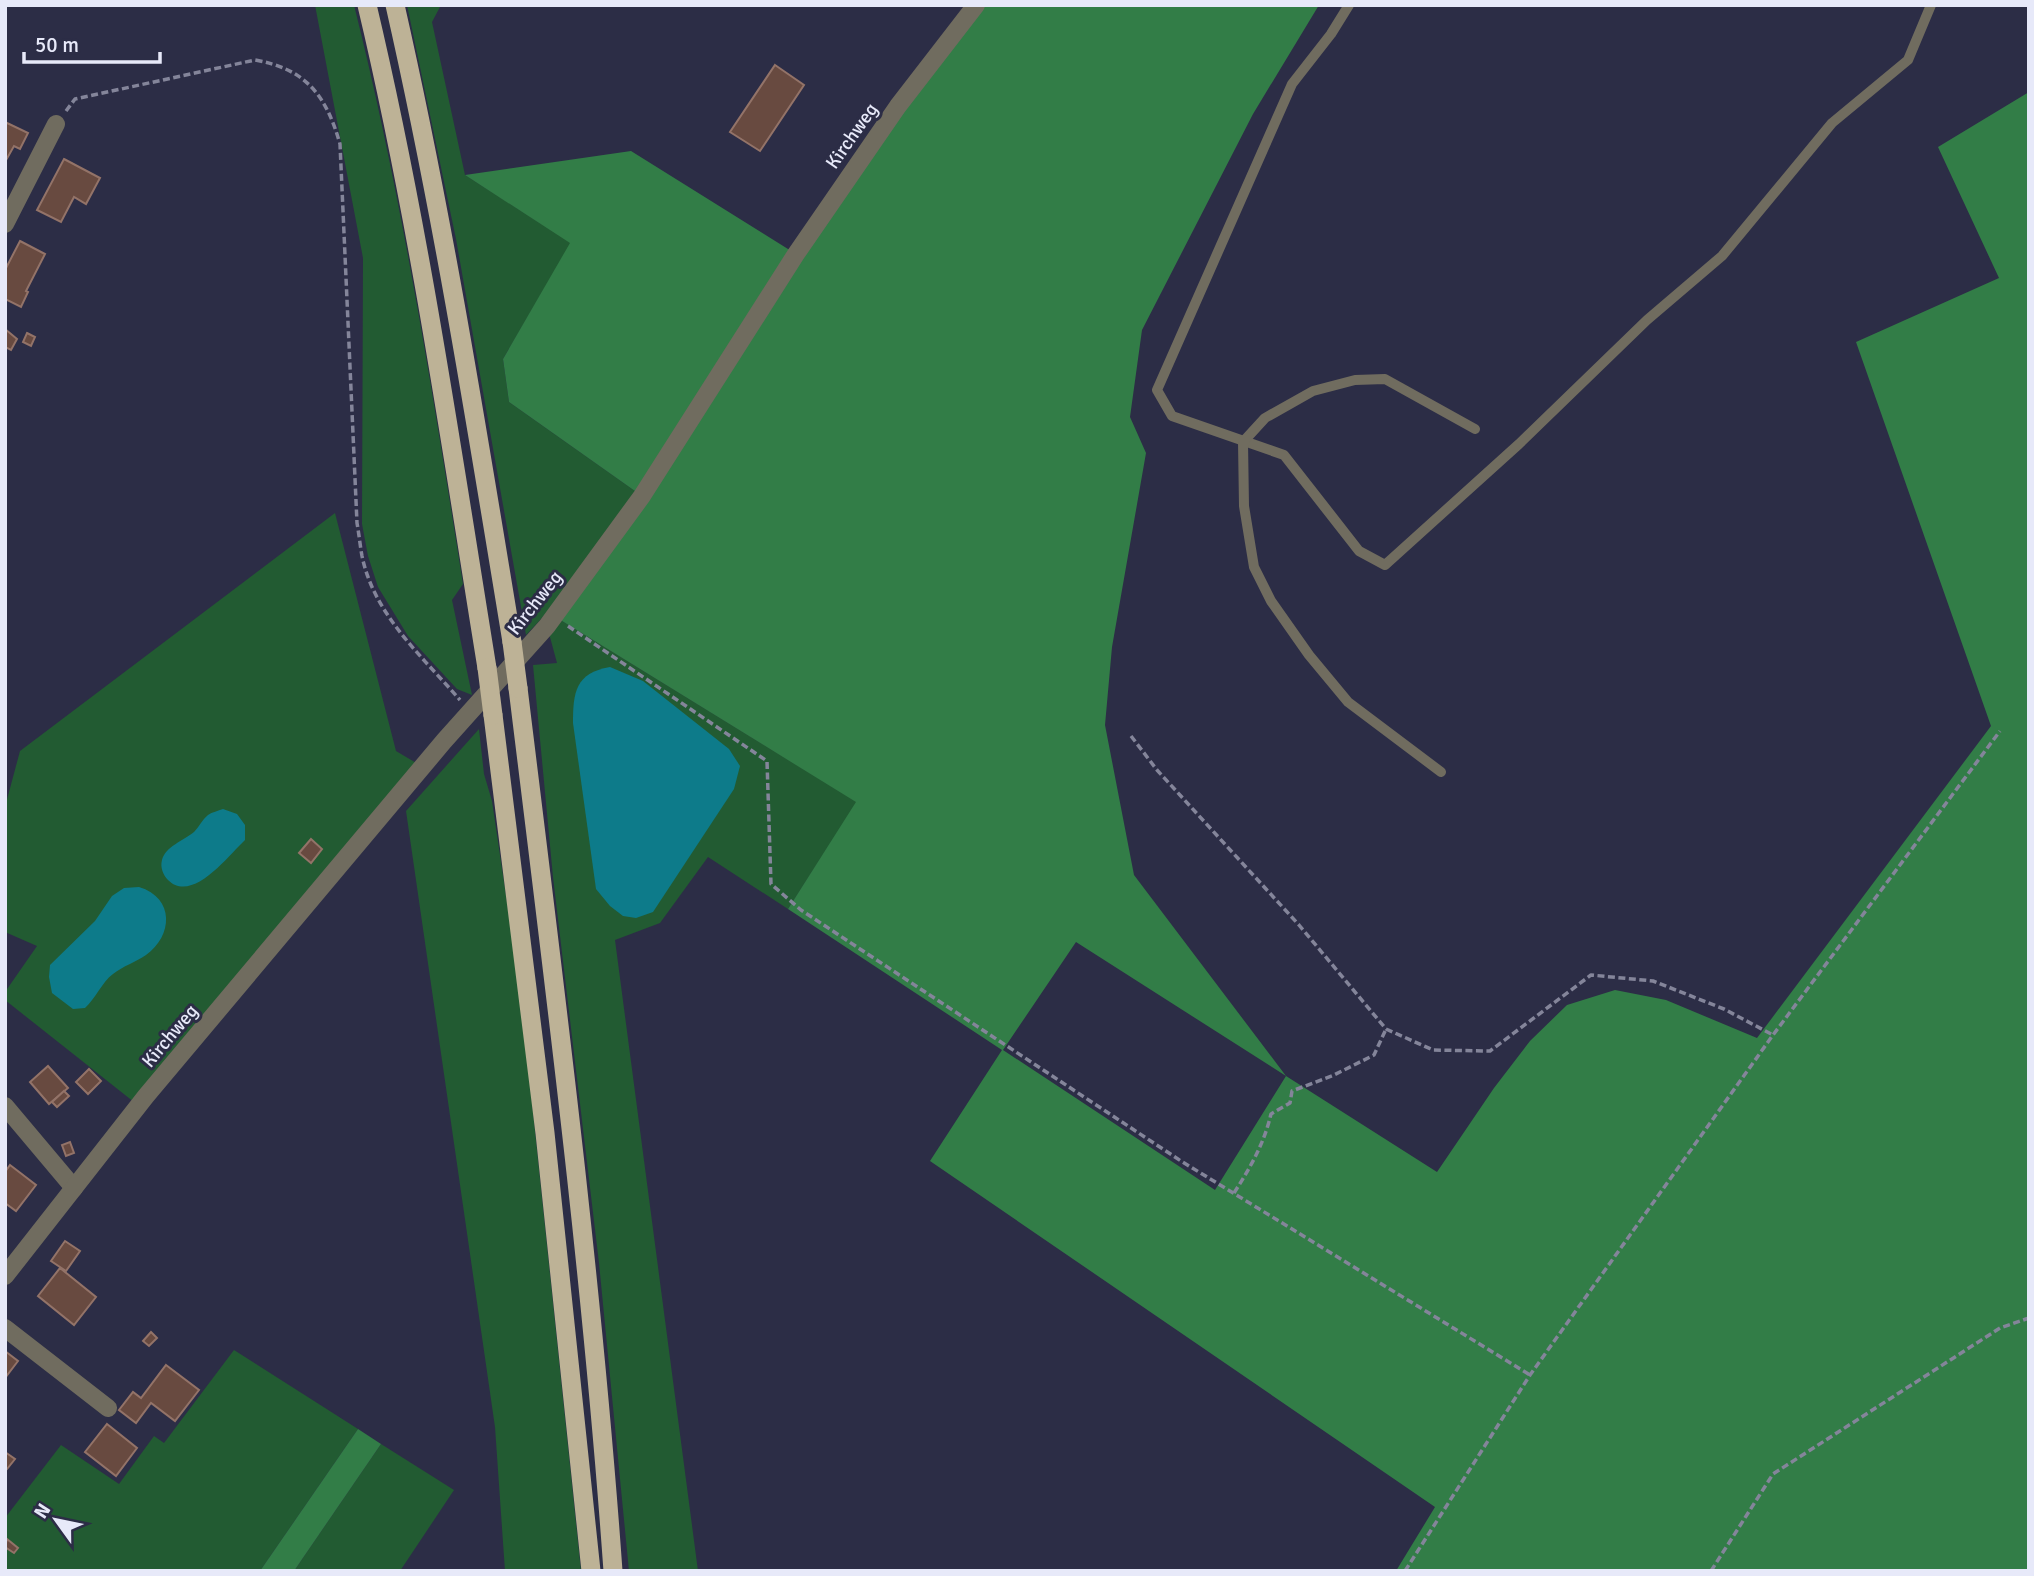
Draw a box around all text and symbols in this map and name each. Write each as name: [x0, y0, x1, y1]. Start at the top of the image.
scale bar: [24, 21, 161, 65]
text: 50 m: [35, 32, 79, 58]
street label: Kirchweg: [821, 98, 883, 174]
street label: Kirchweg: [502, 566, 568, 640]
street label: Kirchweg: [137, 1000, 203, 1072]
north arrow: [21, 1485, 91, 1555]
text: N: [29, 1499, 56, 1523]

